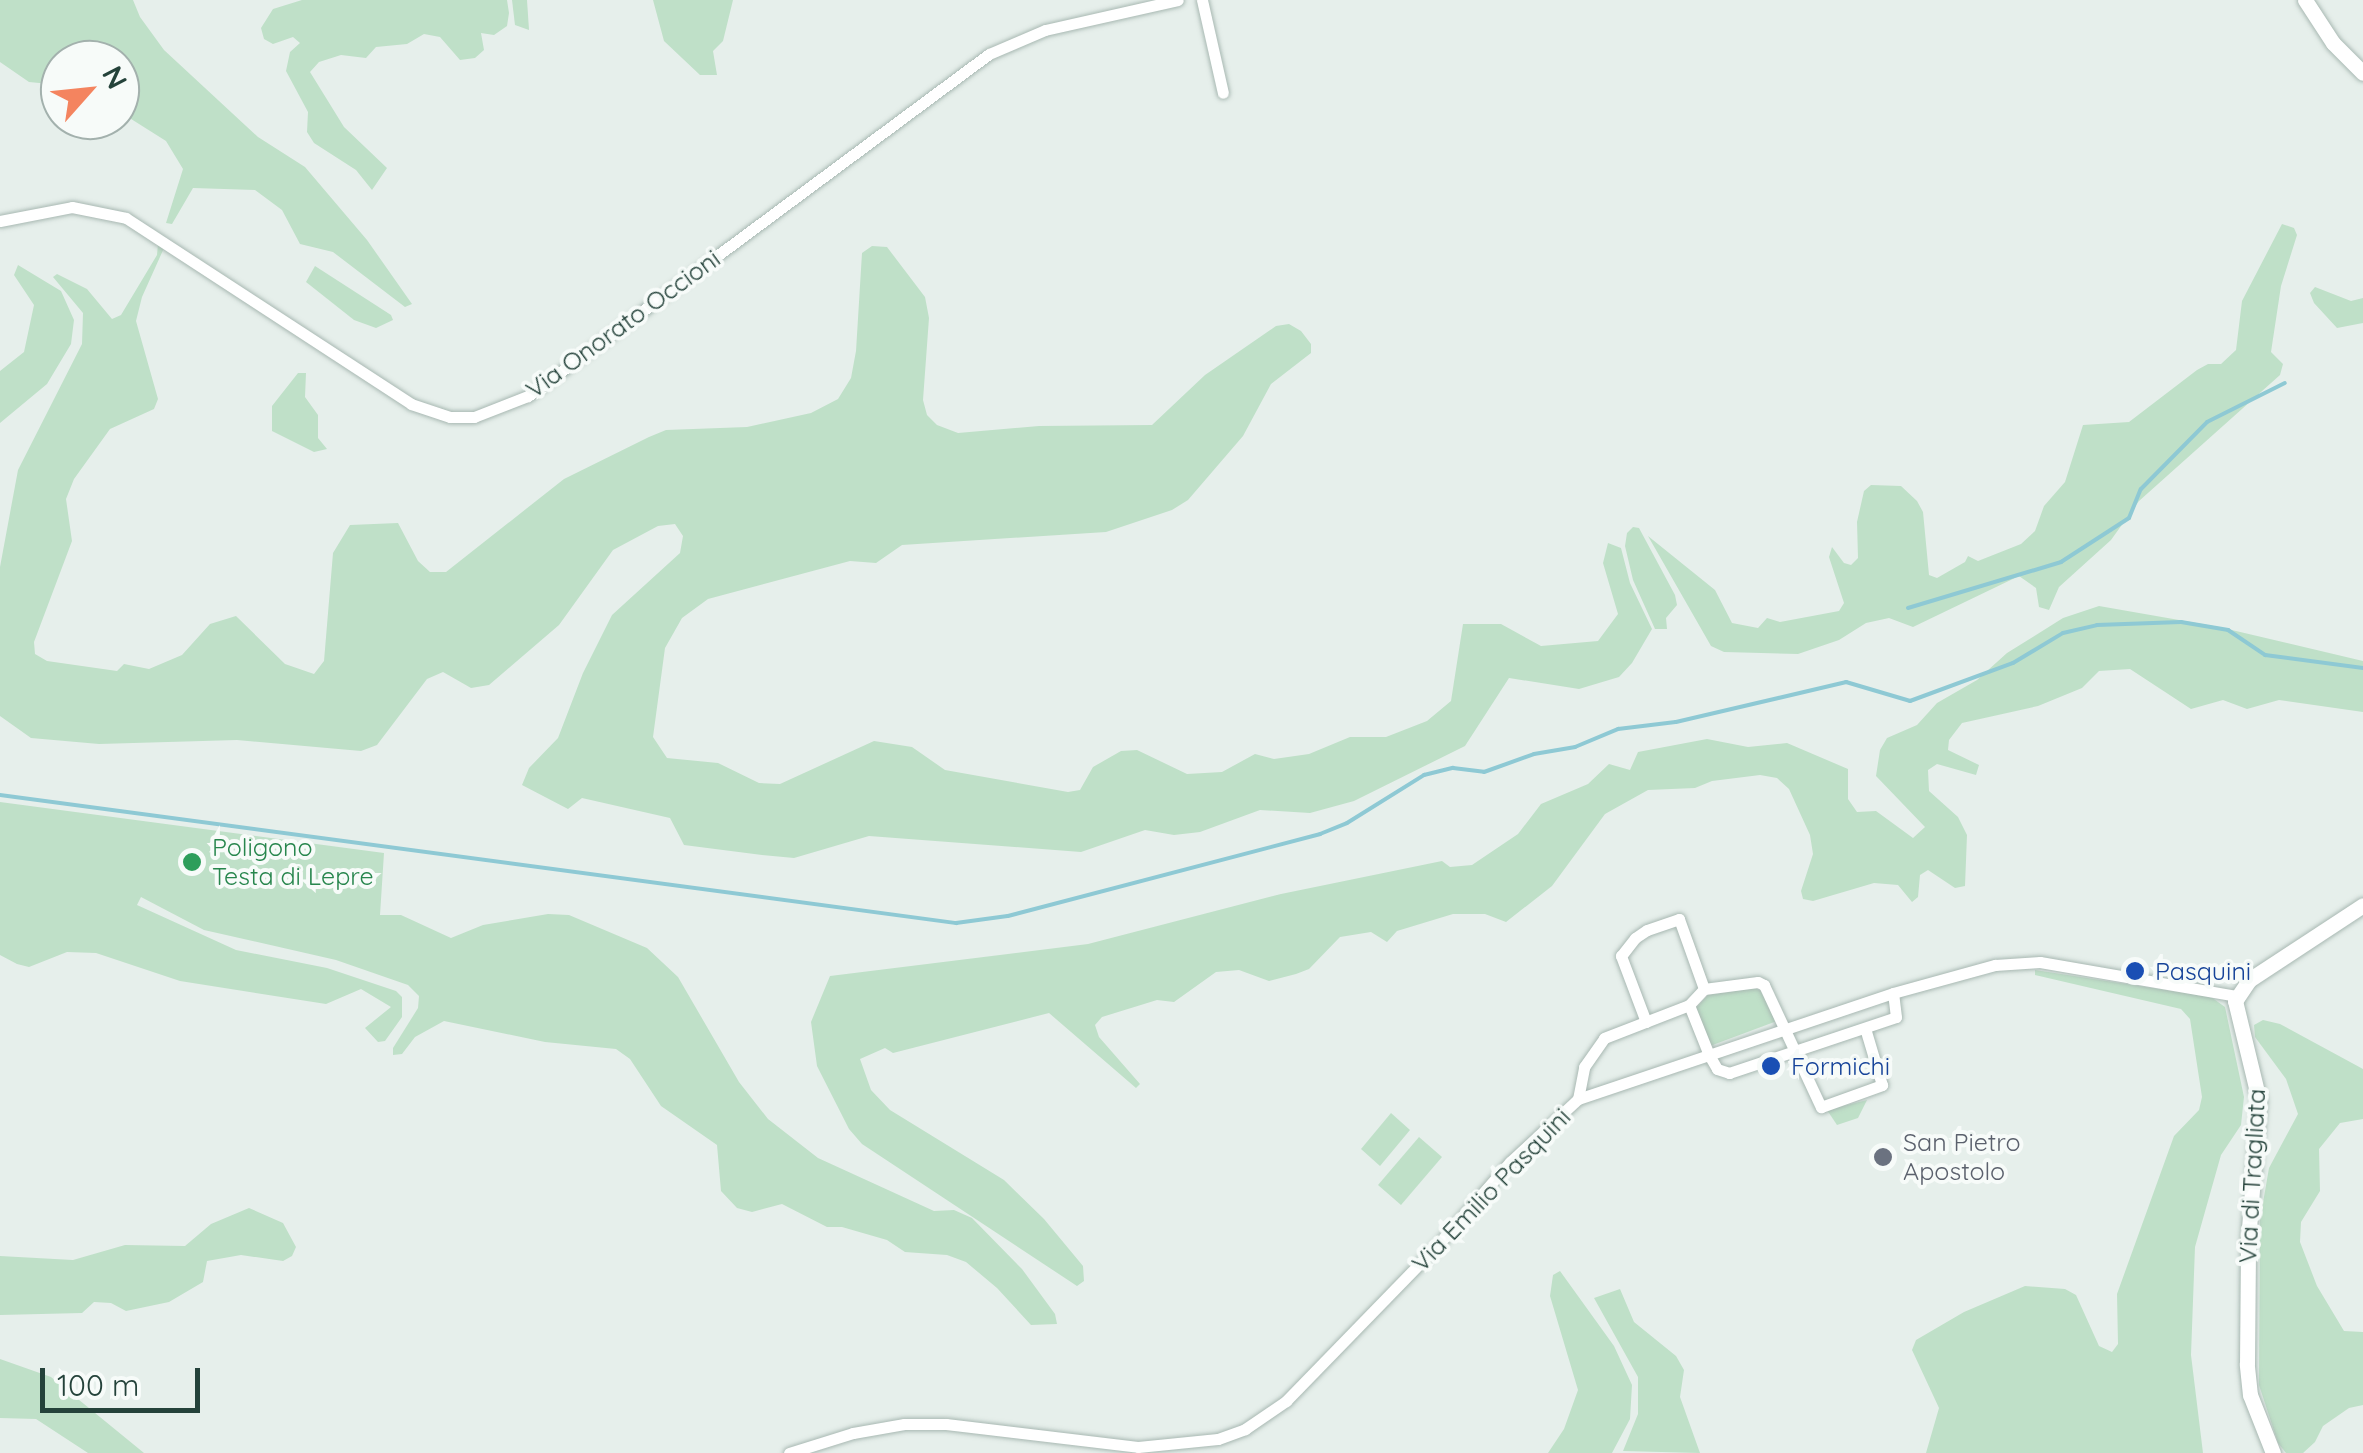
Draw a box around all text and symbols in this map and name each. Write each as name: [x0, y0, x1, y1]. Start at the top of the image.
north arrow: [40, 40, 140, 140]
text: N: [95, 60, 136, 94]
street label: Via Onorato Occioni: [520, 243, 726, 405]
place label: Poligono Testa di Lepre: [212, 833, 373, 892]
marker: Poligono Testa di Lepre: [181, 851, 203, 873]
place label: Pasquini: [2155, 956, 2251, 986]
marker: Pasquini: [2124, 960, 2146, 982]
place label: Formichi: [1791, 1051, 1890, 1081]
marker: Formichi: [1760, 1055, 1782, 1077]
street label: Via di Tragliata: [2232, 1088, 2272, 1264]
street label: Via Emilio Pasquini: [1405, 1102, 1577, 1278]
place label: San Pietro Apostolo: [1903, 1128, 2020, 1187]
marker: San Pietro Apostolo: [1872, 1146, 1894, 1168]
scale bar: [45, 1348, 205, 1410]
text: 100 m: [57, 1366, 139, 1404]

